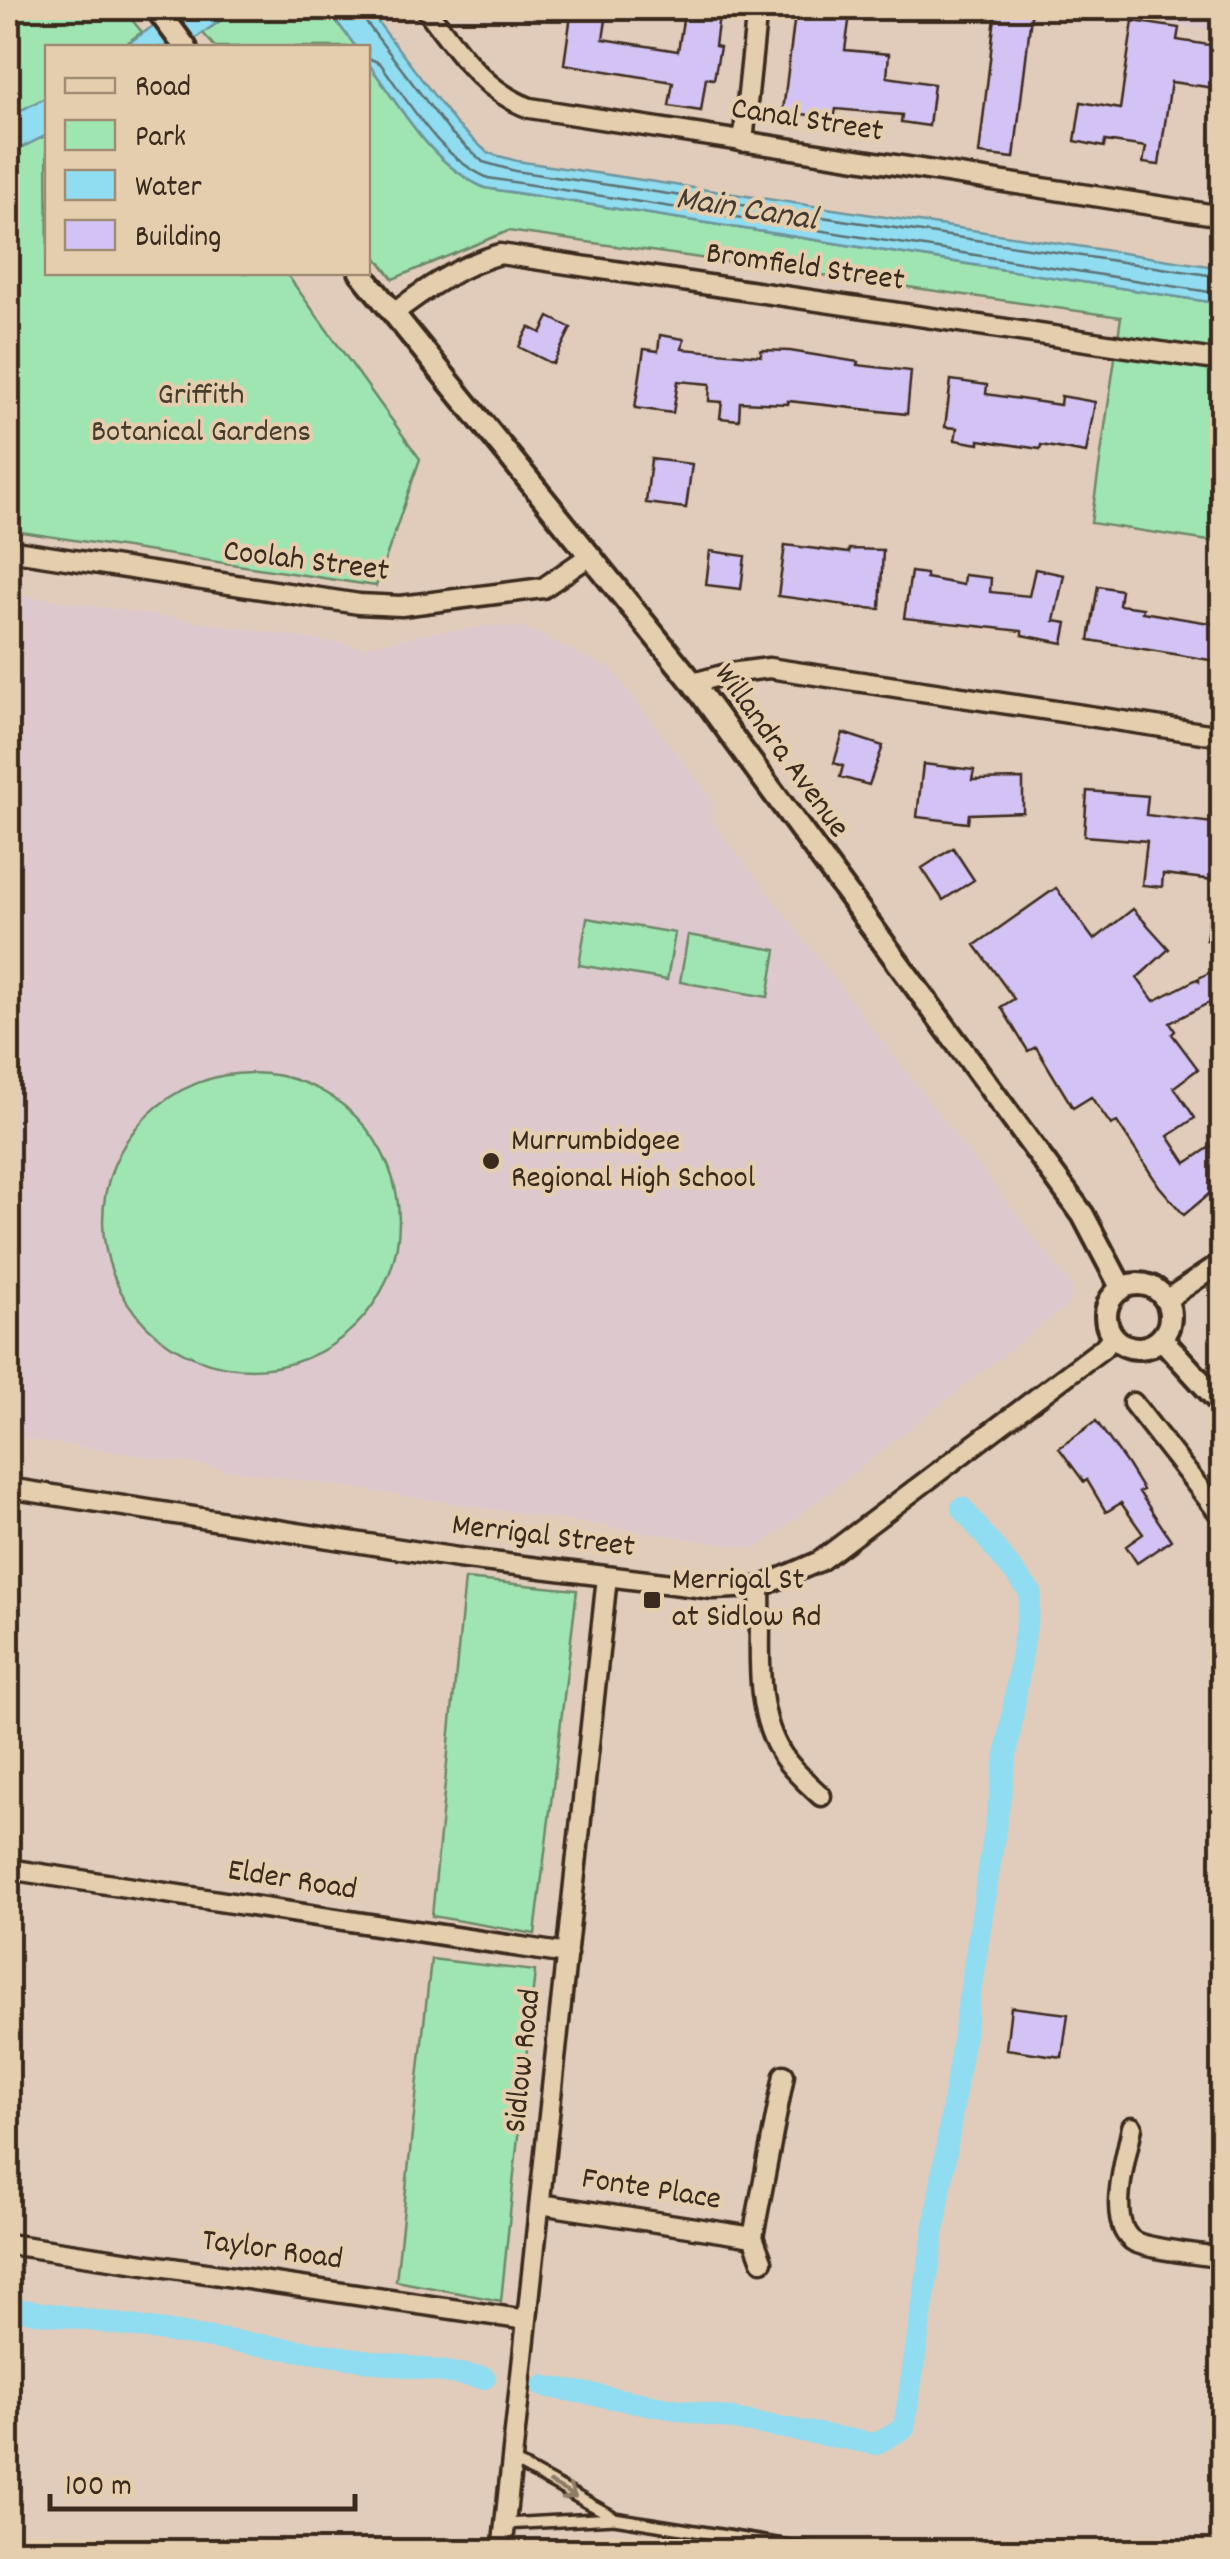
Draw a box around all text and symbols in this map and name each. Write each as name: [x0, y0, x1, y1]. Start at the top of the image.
legend: [45, 45, 370, 275]
text: Road: [135, 68, 191, 111]
street label: Canal Street: [728, 87, 886, 157]
text: Park: [135, 118, 186, 161]
text: Water: [135, 168, 202, 211]
water label: Main Canal: [672, 175, 823, 247]
text: Building: [135, 218, 221, 261]
street label: Bromfield Street: [703, 232, 907, 306]
park label: Griffith Botanical Gardens: [91, 374, 311, 457]
street label: Coolah Street: [220, 530, 392, 596]
street label: Willandra Avenue: [701, 655, 859, 849]
place label: Murrumbidgee Regional High School: [511, 1120, 756, 1203]
marker: Murrumbidgee Regional High School: [480, 1150, 502, 1172]
street label: Merrigal Street: [449, 1504, 637, 1572]
place label: Merrigal St at Sidlow Rd: [672, 1559, 822, 1642]
marker: Merrigal St at Sidlow Rd: [641, 1589, 663, 1611]
street label: Elder Road: [224, 1849, 360, 1915]
street label: Sidlow Road: [495, 1987, 555, 2135]
street label: Fonte Place: [578, 2157, 724, 2225]
street label: Taylor Road: [199, 2219, 345, 2285]
scale bar: [50, 2449, 355, 2511]
text: 100 m: [65, 2467, 132, 2510]
one-way arrow: [548, 2480, 577, 2500]

